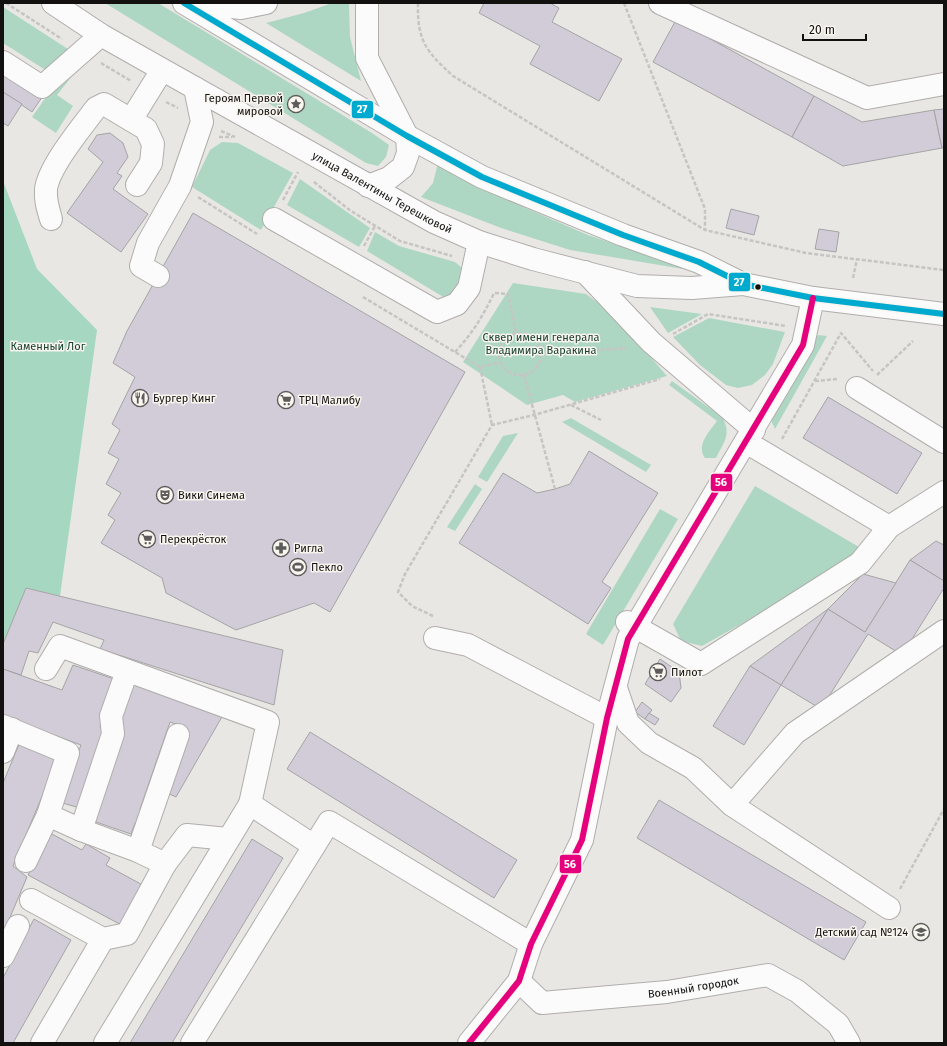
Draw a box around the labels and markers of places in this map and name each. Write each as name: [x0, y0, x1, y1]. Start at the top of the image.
place label: Героям Первой мировой: [204, 92, 283, 118]
place icon: Героям Первой мировой: [286, 94, 306, 114]
unlabelled marker: [753, 282, 763, 292]
restaurant icon: Бургер Кинг: [130, 388, 150, 408]
supermarket icon: ТРЦ Малибу: [276, 390, 296, 410]
place label: Бургер Кинг: [153, 392, 216, 405]
place label: ТРЦ Малибу: [299, 394, 361, 407]
theatre icon: Вики Синема: [155, 485, 175, 505]
place label: Вики Синема: [178, 489, 245, 502]
supermarket icon: Перекрёсток: [137, 529, 157, 549]
place label: Перекрёсток: [160, 533, 227, 546]
pharmacy icon: Ригла: [271, 538, 291, 558]
place label: Ригла: [294, 542, 323, 555]
sports icon: Пекло: [288, 557, 308, 577]
place label: Пекло: [311, 561, 343, 574]
supermarket icon: Пилот: [648, 662, 668, 682]
place label: Пилот: [671, 666, 703, 679]
school or university icon: Детский сад №124: [911, 922, 931, 942]
place label: Детский сад №124: [815, 926, 908, 939]

